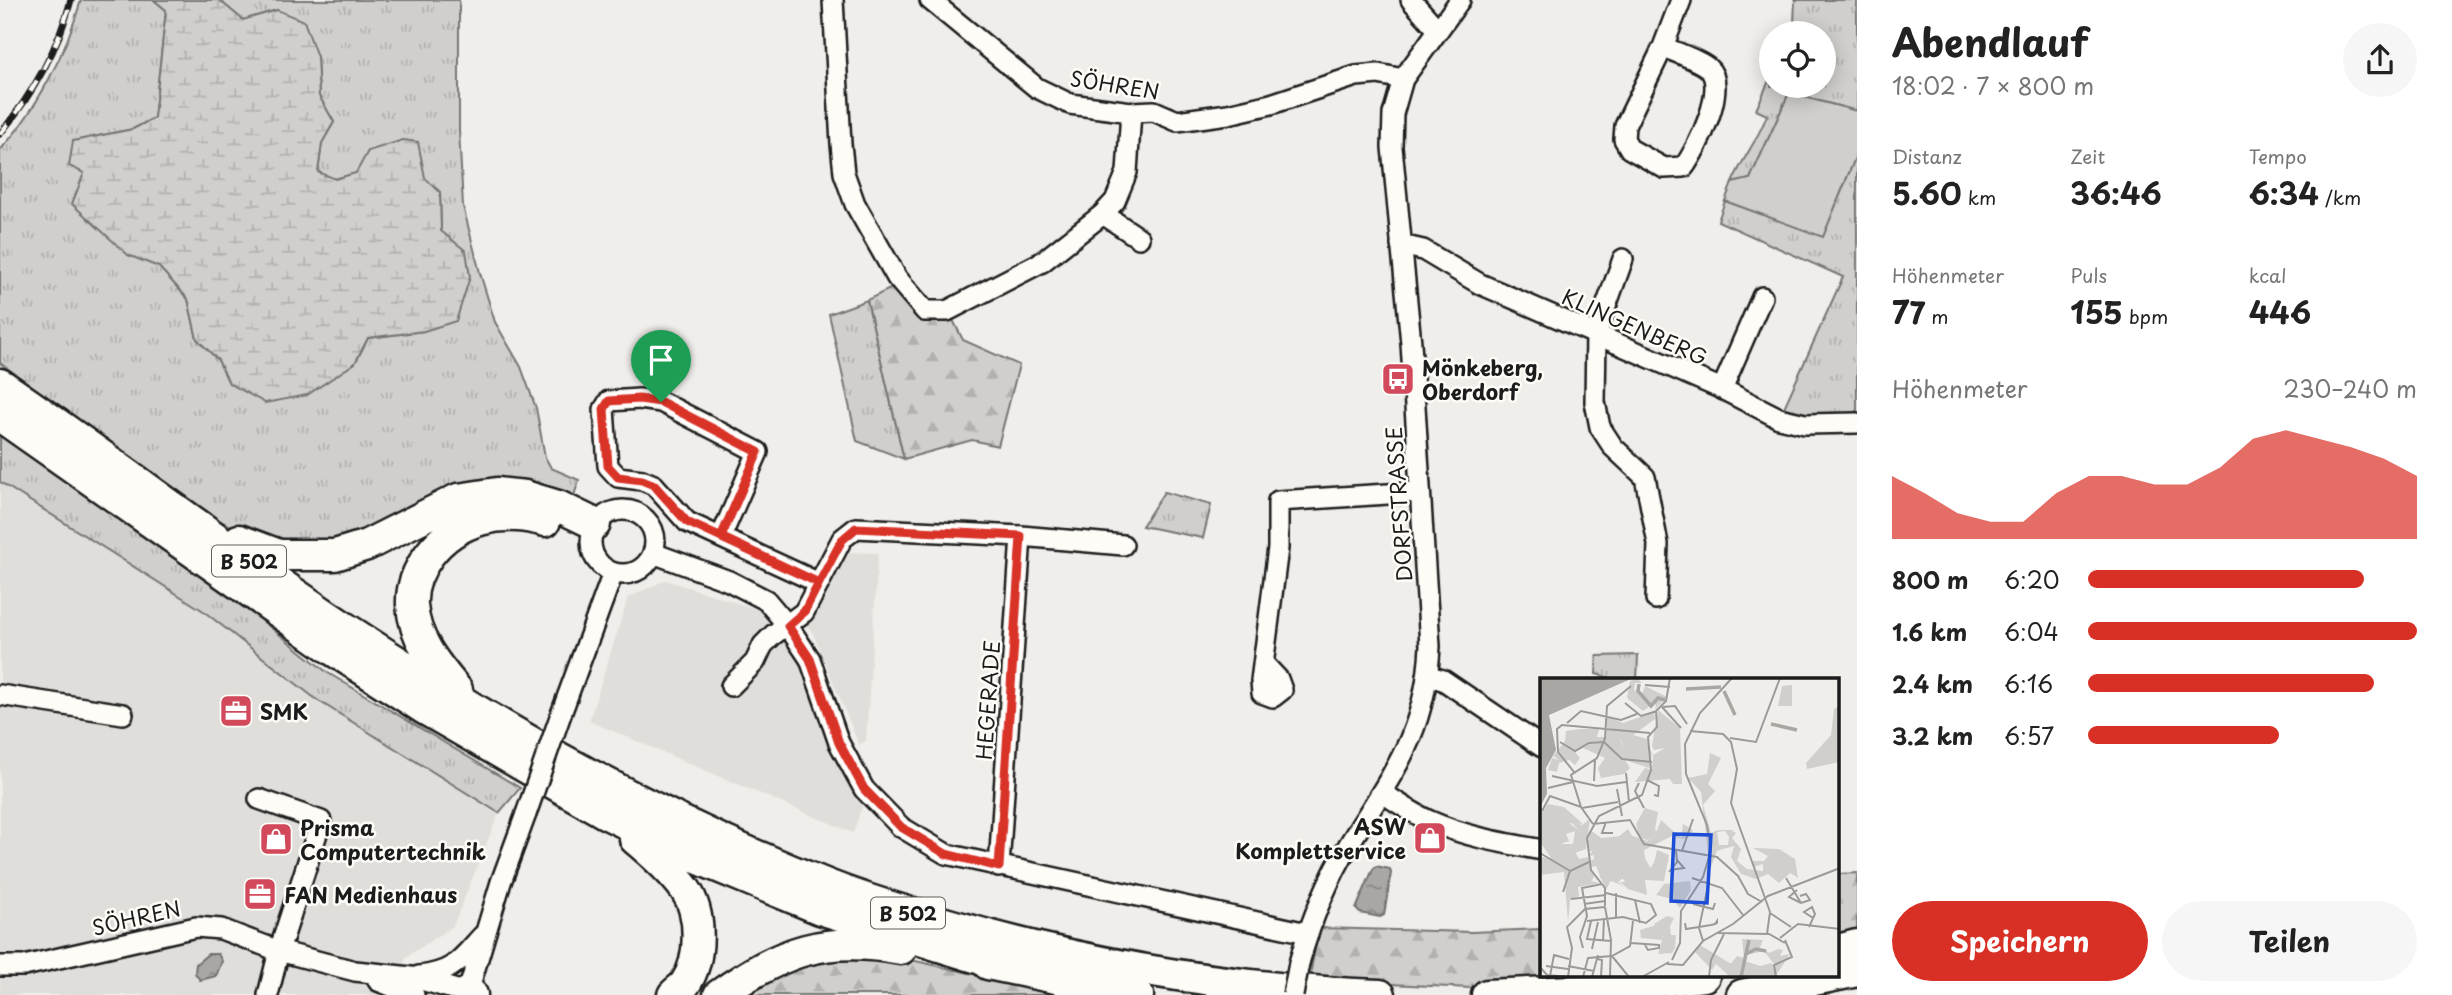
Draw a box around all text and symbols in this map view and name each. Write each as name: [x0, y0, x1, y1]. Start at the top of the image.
text: Abendlauf: [1892, 13, 2089, 70]
map controls: [1759, 21, 1836, 98]
button: locate: [1759, 21, 1836, 98]
button: share: [2343, 23, 2417, 97]
street label: SÖHREN: [1068, 61, 1162, 107]
text: 18:02 · 7 × 800 m: [1892, 68, 2094, 103]
text: Distanz: [1892, 142, 1962, 170]
text: Zeit: [2070, 142, 2105, 170]
text: Tempo: [2249, 142, 2307, 170]
text: 5.60: [1892, 170, 1962, 215]
text: 36:46: [2070, 170, 2162, 215]
text: 6:34: [2249, 170, 2319, 215]
text: km: [1962, 183, 1996, 211]
text: /km: [2319, 183, 2361, 211]
text: Höhenmeter: [1892, 261, 2004, 289]
text: Puls: [2070, 261, 2107, 289]
text: kcal: [2249, 261, 2287, 289]
street label: KLINGENBERG: [1557, 280, 1713, 372]
text: 77: [1892, 289, 1925, 334]
text: 155: [2070, 289, 2123, 334]
text: 446: [2249, 289, 2311, 334]
text: m: [1925, 302, 1949, 330]
text: bpm: [2123, 302, 2168, 330]
pin: [631, 330, 691, 402]
icon: arrive: [642, 341, 680, 379]
place label: Mönkeberg, Oberdorf: [1422, 351, 1543, 407]
bus stop icon: Mönkeberg, Oberdorf: [1379, 360, 1417, 398]
text: Höhenmeter: [1892, 371, 2028, 406]
text: 230–240 m: [2283, 371, 2417, 406]
street label: DORFSTRASSE: [1377, 425, 1419, 583]
road number: B 502: [212, 546, 286, 576]
text: 800 m: [1892, 562, 1969, 597]
text: 6:20: [2004, 562, 2060, 597]
text: 1.6 km: [1892, 614, 1967, 649]
text: 6:04: [2004, 614, 2059, 649]
street label: HEGERADE: [967, 639, 1007, 761]
text: 2.4 km: [1892, 666, 1973, 701]
text: 6:16: [2004, 666, 2053, 701]
inset map: [1540, 678, 1840, 978]
office icon: SMK: [217, 692, 255, 730]
place label: SMK: [260, 695, 308, 727]
text: 3.2 km: [1892, 718, 1973, 753]
text: 6:57: [2004, 718, 2054, 753]
place label: ASW Komplettservice: [1235, 810, 1407, 866]
place label: Prisma Computertechnik: [300, 811, 486, 867]
shop icon: ASW Komplettservice: [1411, 819, 1449, 857]
shop icon: Prisma Computertechnik: [257, 820, 295, 858]
office icon: FAN Medienhaus: [241, 875, 279, 913]
place label: FAN Medienhaus: [284, 878, 457, 910]
street label: SÖHREN: [89, 891, 183, 943]
road number: B 502: [871, 897, 945, 928]
button: Speichern: [1892, 901, 2148, 981]
button: Teilen: [2162, 901, 2417, 981]

